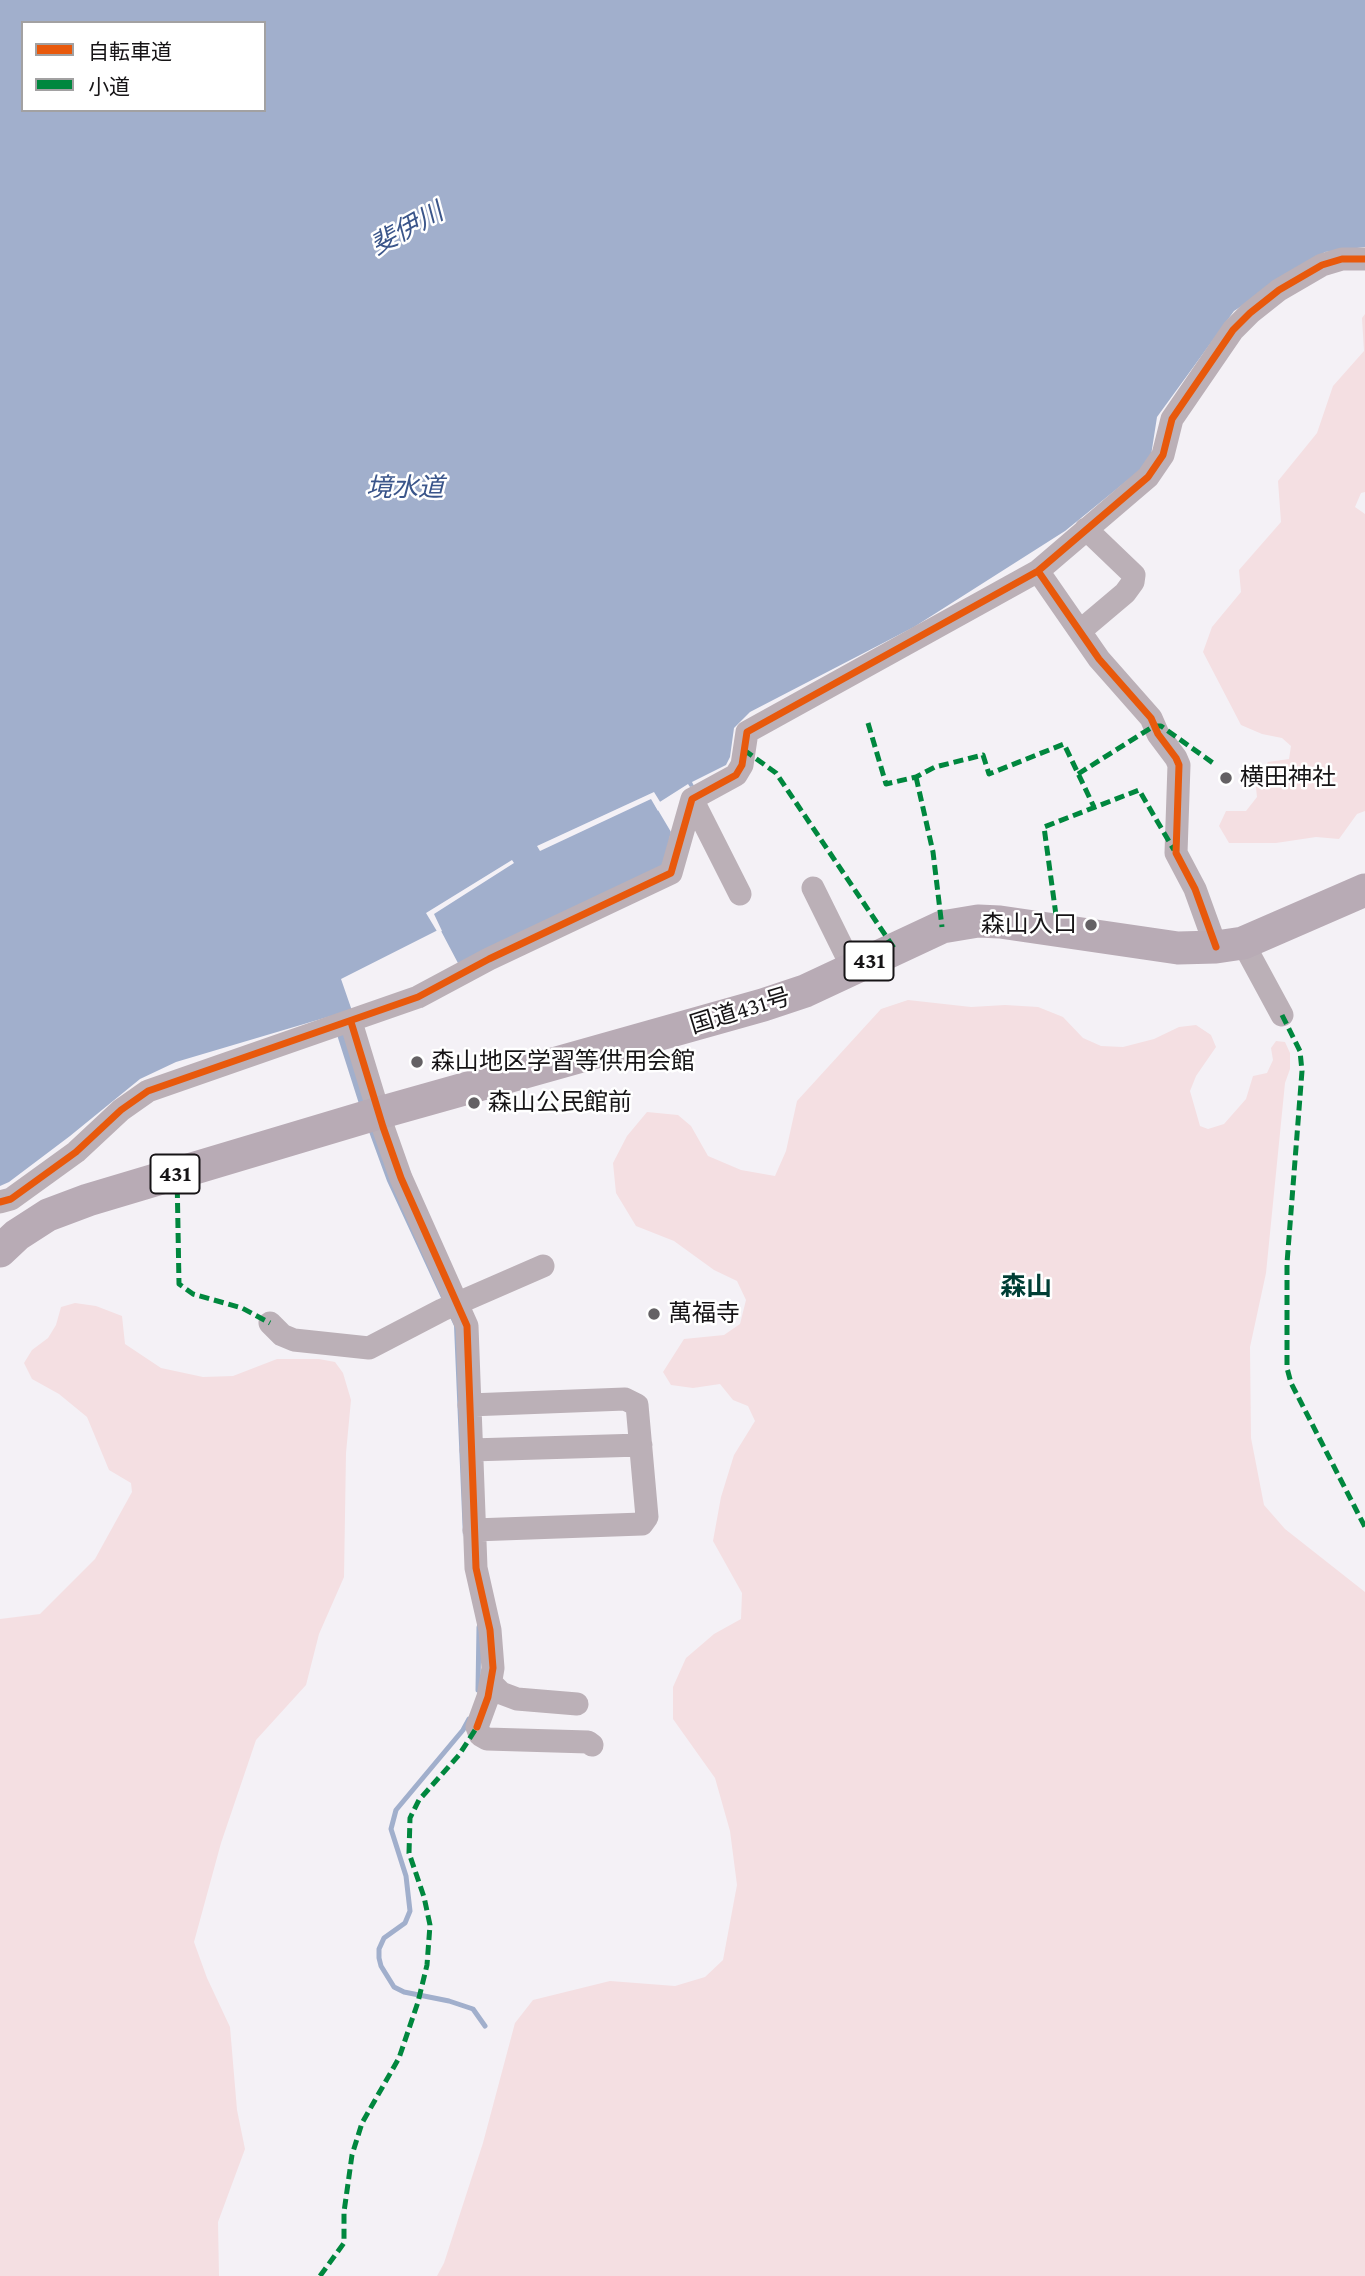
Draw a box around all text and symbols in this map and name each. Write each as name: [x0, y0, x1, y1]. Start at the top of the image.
legend: [21, 21, 266, 112]
text: 自転車道: [88, 40, 172, 64]
text: 小道: [88, 75, 130, 99]
water label: 斐伊川: [365, 196, 449, 262]
water label: 境水道: [366, 472, 444, 504]
place label: 横田神社: [1240, 764, 1336, 792]
marker: 横田神社: [1218, 770, 1234, 786]
place label: 森山入口: [981, 911, 1077, 939]
marker: 森山入口: [1083, 917, 1099, 933]
road number: 431: [844, 942, 894, 980]
street label: 国道431号: [686, 982, 794, 1040]
place label: 森山地区学習等供用会館: [431, 1048, 695, 1076]
marker: 森山地区学習等供用会館: [409, 1054, 425, 1070]
place label: 森山公民館前: [488, 1089, 632, 1117]
marker: 森山公民館前: [466, 1095, 482, 1111]
road number: 431: [150, 1154, 200, 1194]
district label: 森山: [1000, 1271, 1052, 1303]
place label: 萬福寺: [668, 1300, 740, 1328]
marker: 萬福寺: [646, 1306, 662, 1322]

